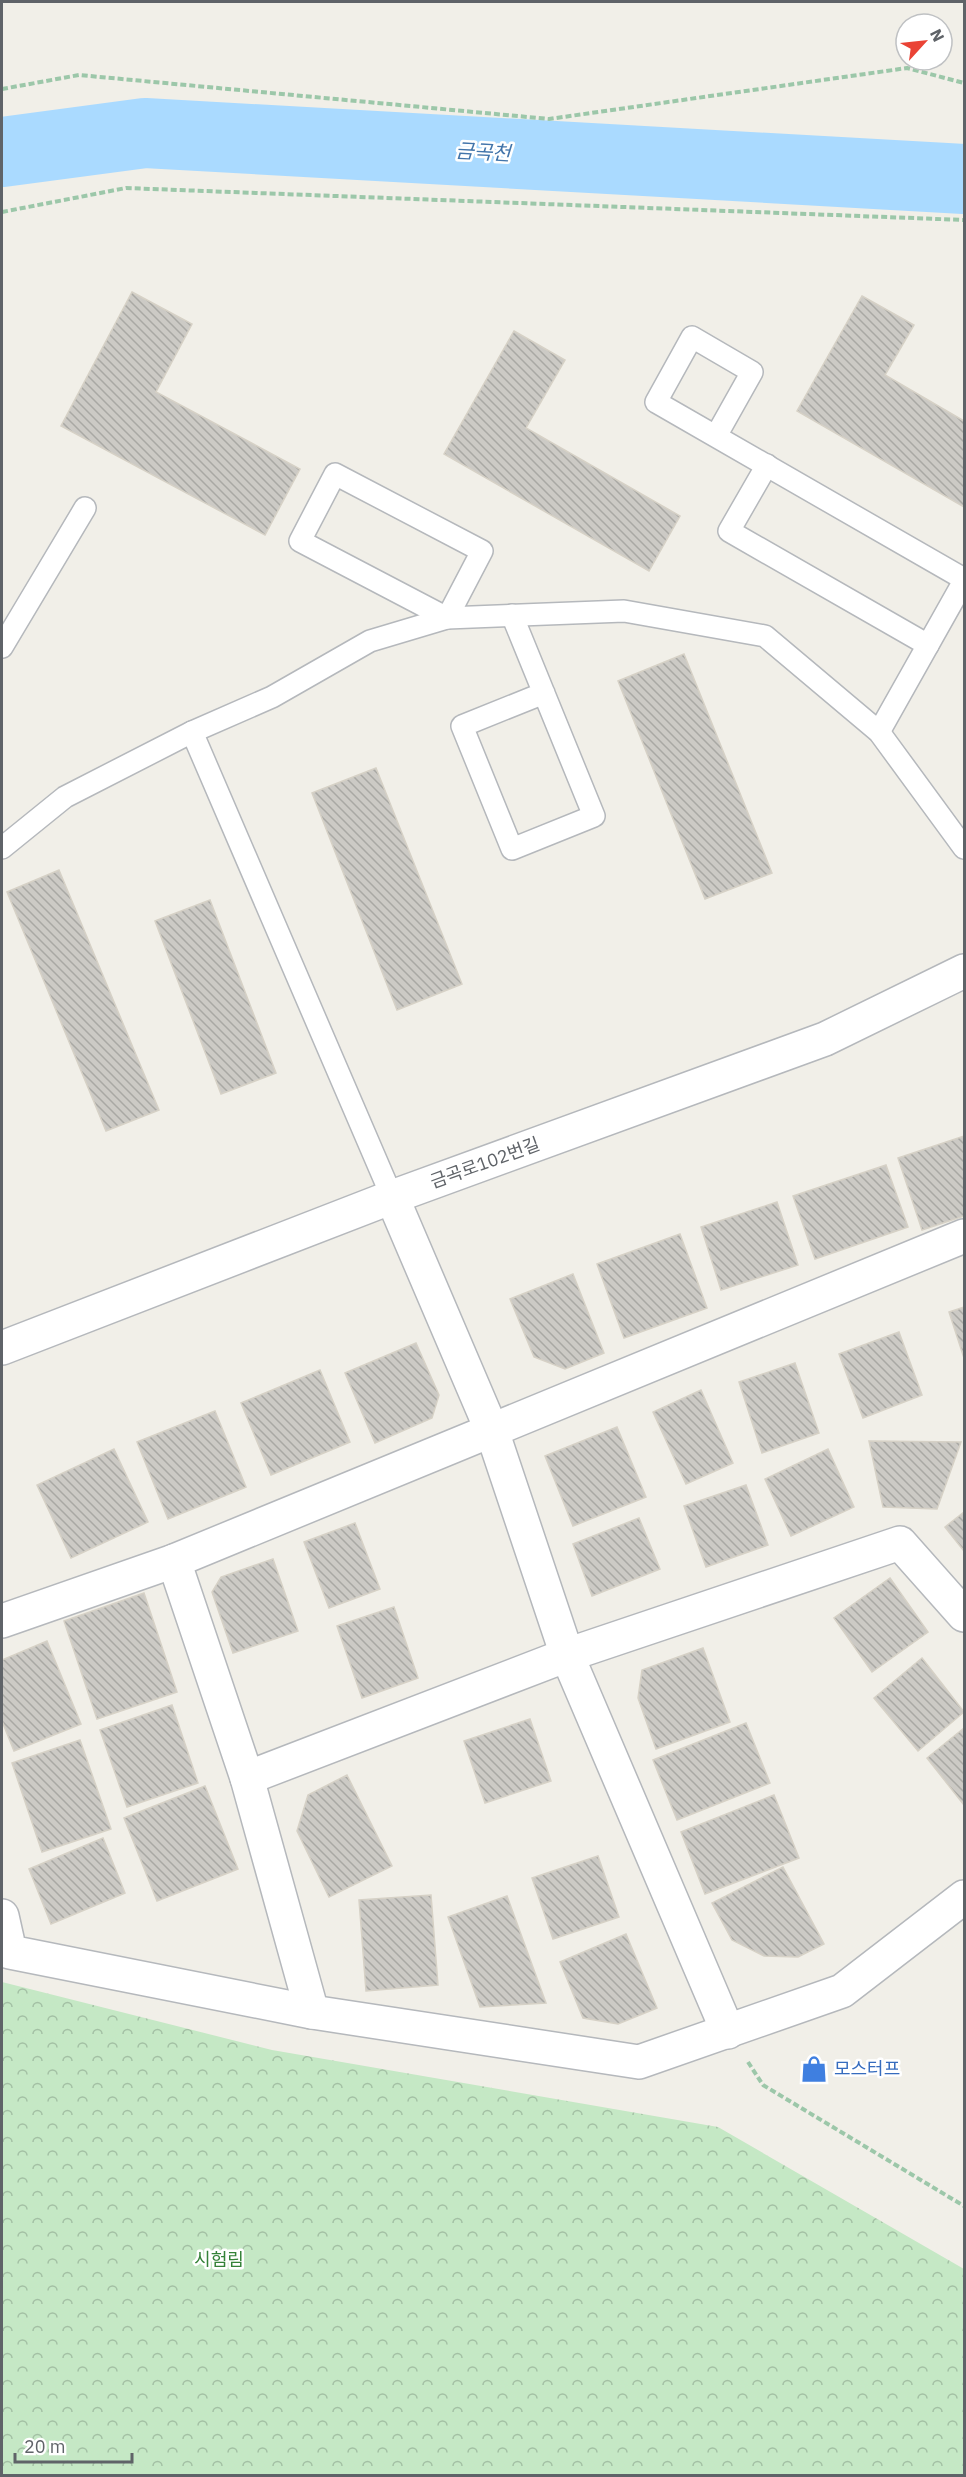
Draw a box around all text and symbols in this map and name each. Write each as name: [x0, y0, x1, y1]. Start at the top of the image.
north arrow: [894, 12, 954, 72]
text: N: [926, 25, 949, 45]
water label: 금곡천: [455, 137, 514, 167]
street label: 금곡로102번길: [427, 1132, 543, 1193]
shop icon: 모스터프: [799, 2054, 829, 2084]
place label: 모스터프: [834, 2057, 900, 2080]
park label: 시험림: [194, 2248, 244, 2271]
scale bar: [15, 2426, 132, 2464]
text: 20 m: [24, 2435, 66, 2458]

